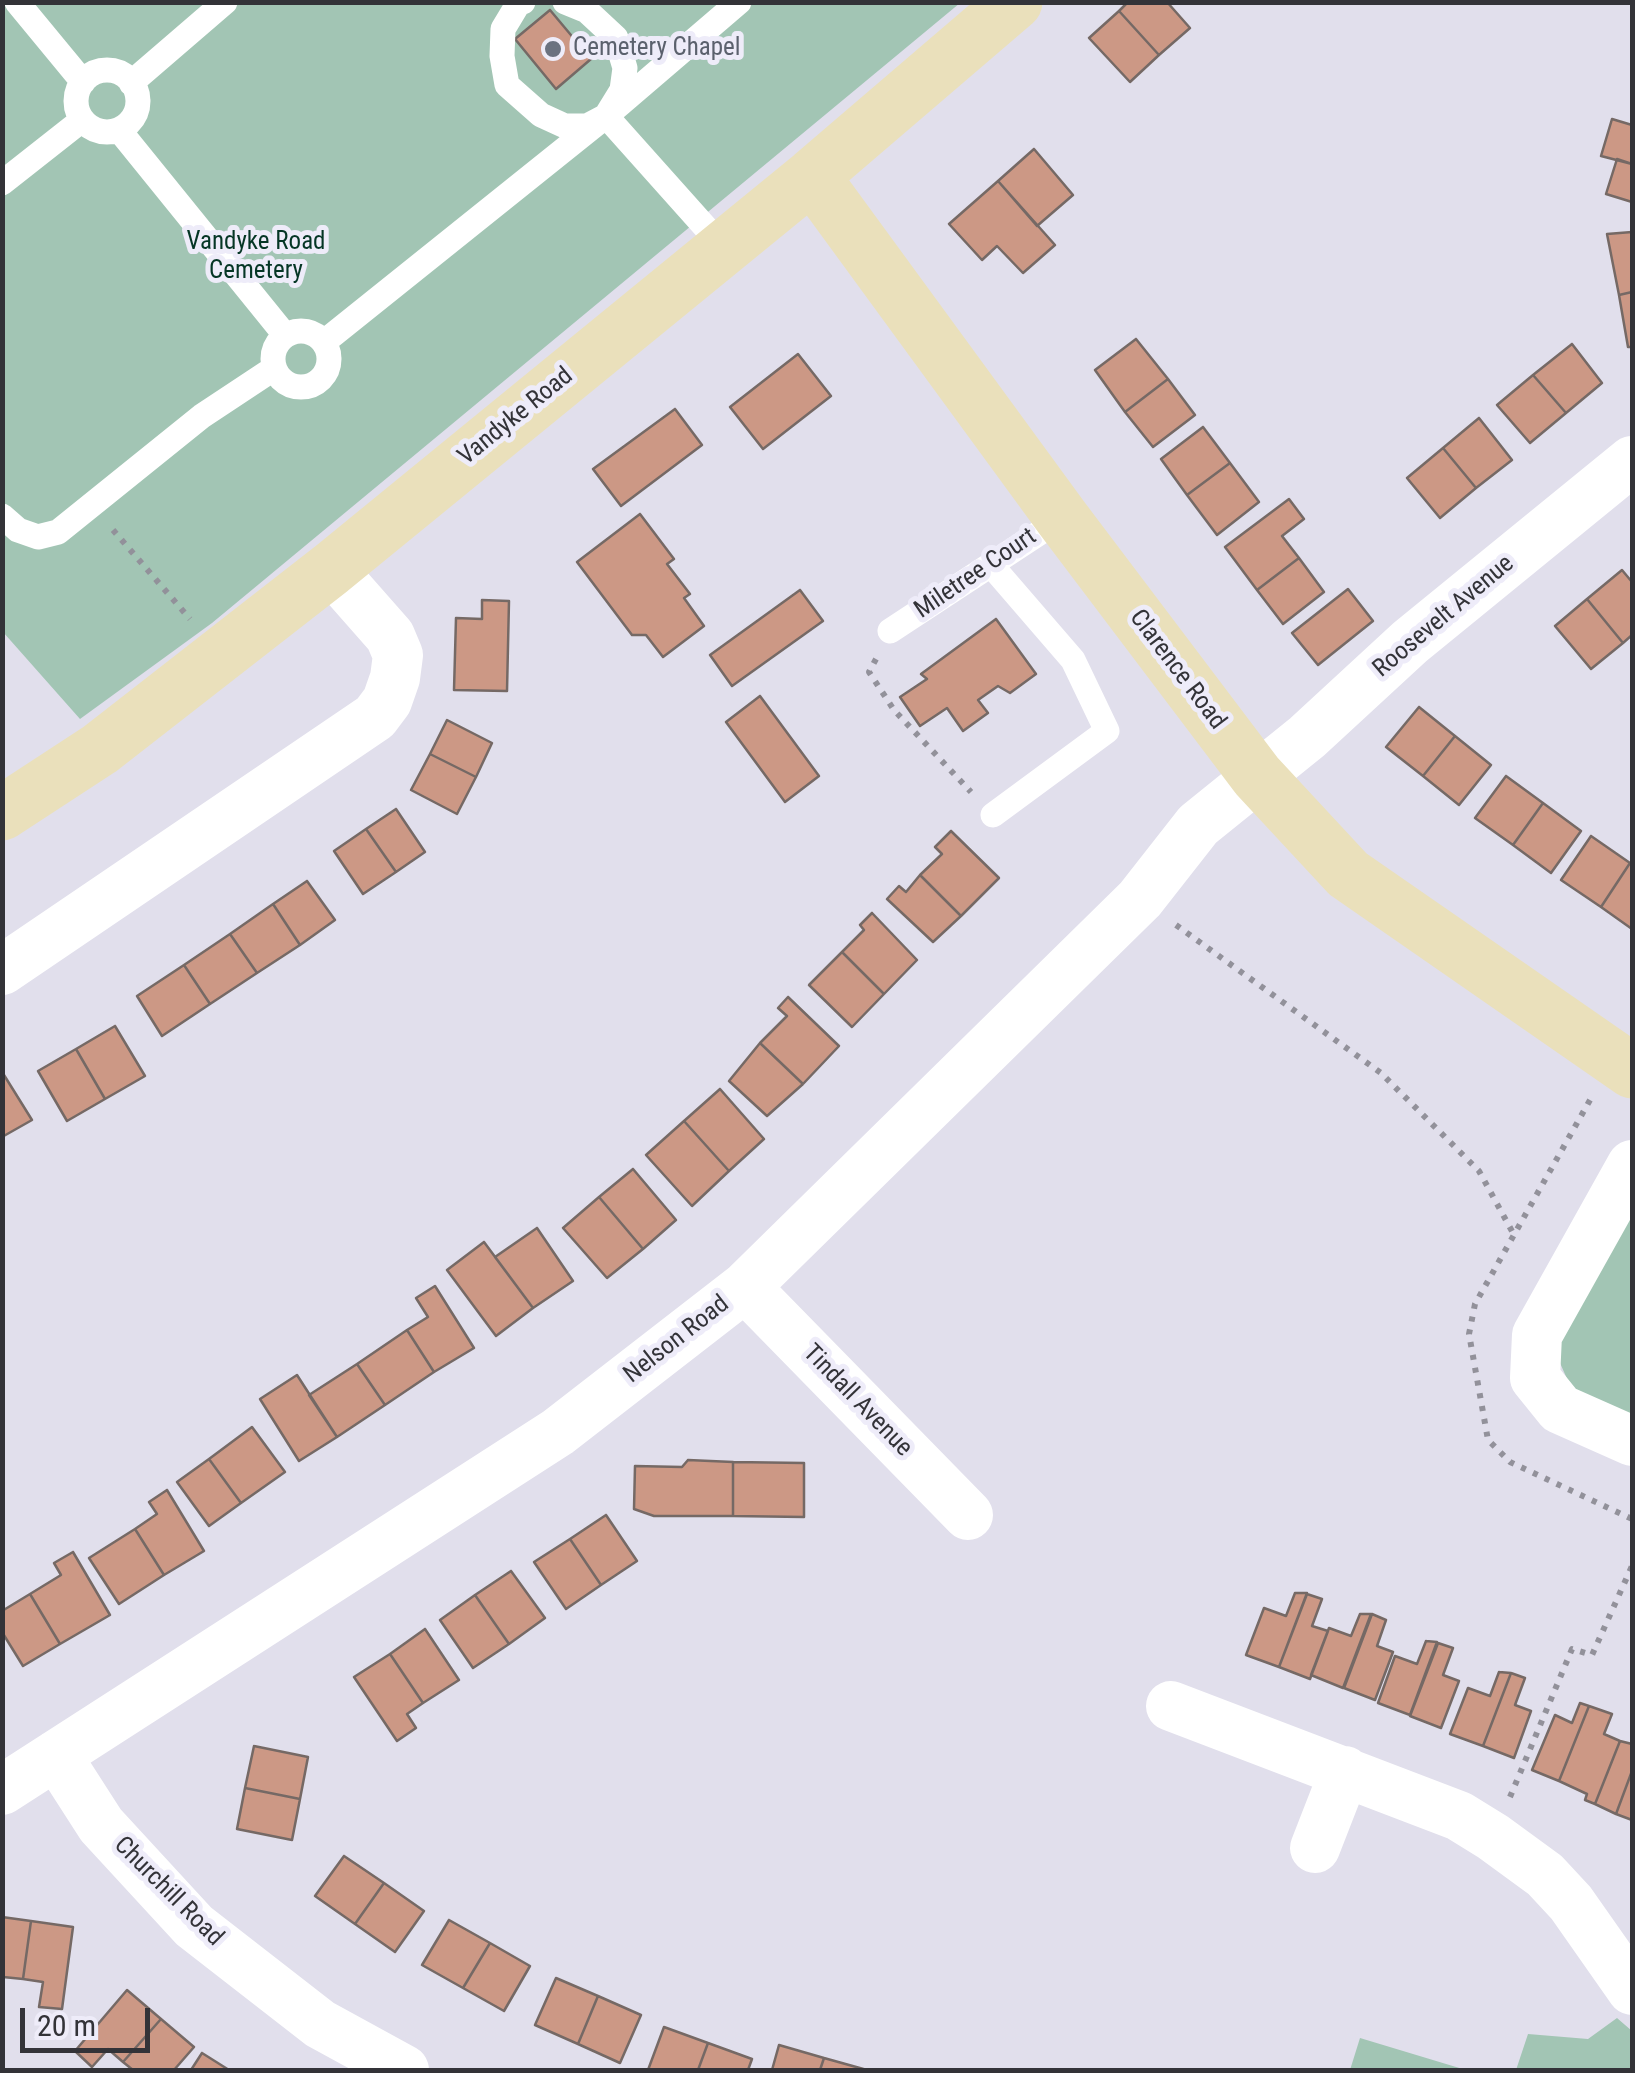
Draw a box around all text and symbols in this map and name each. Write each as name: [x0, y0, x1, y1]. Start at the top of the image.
place label: Cemetery Chapel: [573, 34, 741, 64]
marker: Cemetery Chapel: [542, 38, 564, 60]
park label: Vandyke Road Cemetery: [186, 228, 326, 287]
street label: Vandyke Road: [453, 362, 579, 472]
street label: Miletree Court: [909, 522, 1043, 626]
street label: Roosevelt Avenue: [1368, 549, 1520, 685]
street label: Clarence Road: [1122, 604, 1232, 736]
street label: Nelson Road: [619, 1290, 735, 1390]
street label: Tindall Avenue: [796, 1339, 918, 1463]
street label: Churchill Road: [107, 1831, 229, 1953]
scale bar: [25, 1988, 155, 2050]
text: 20 m: [37, 2008, 96, 2043]

